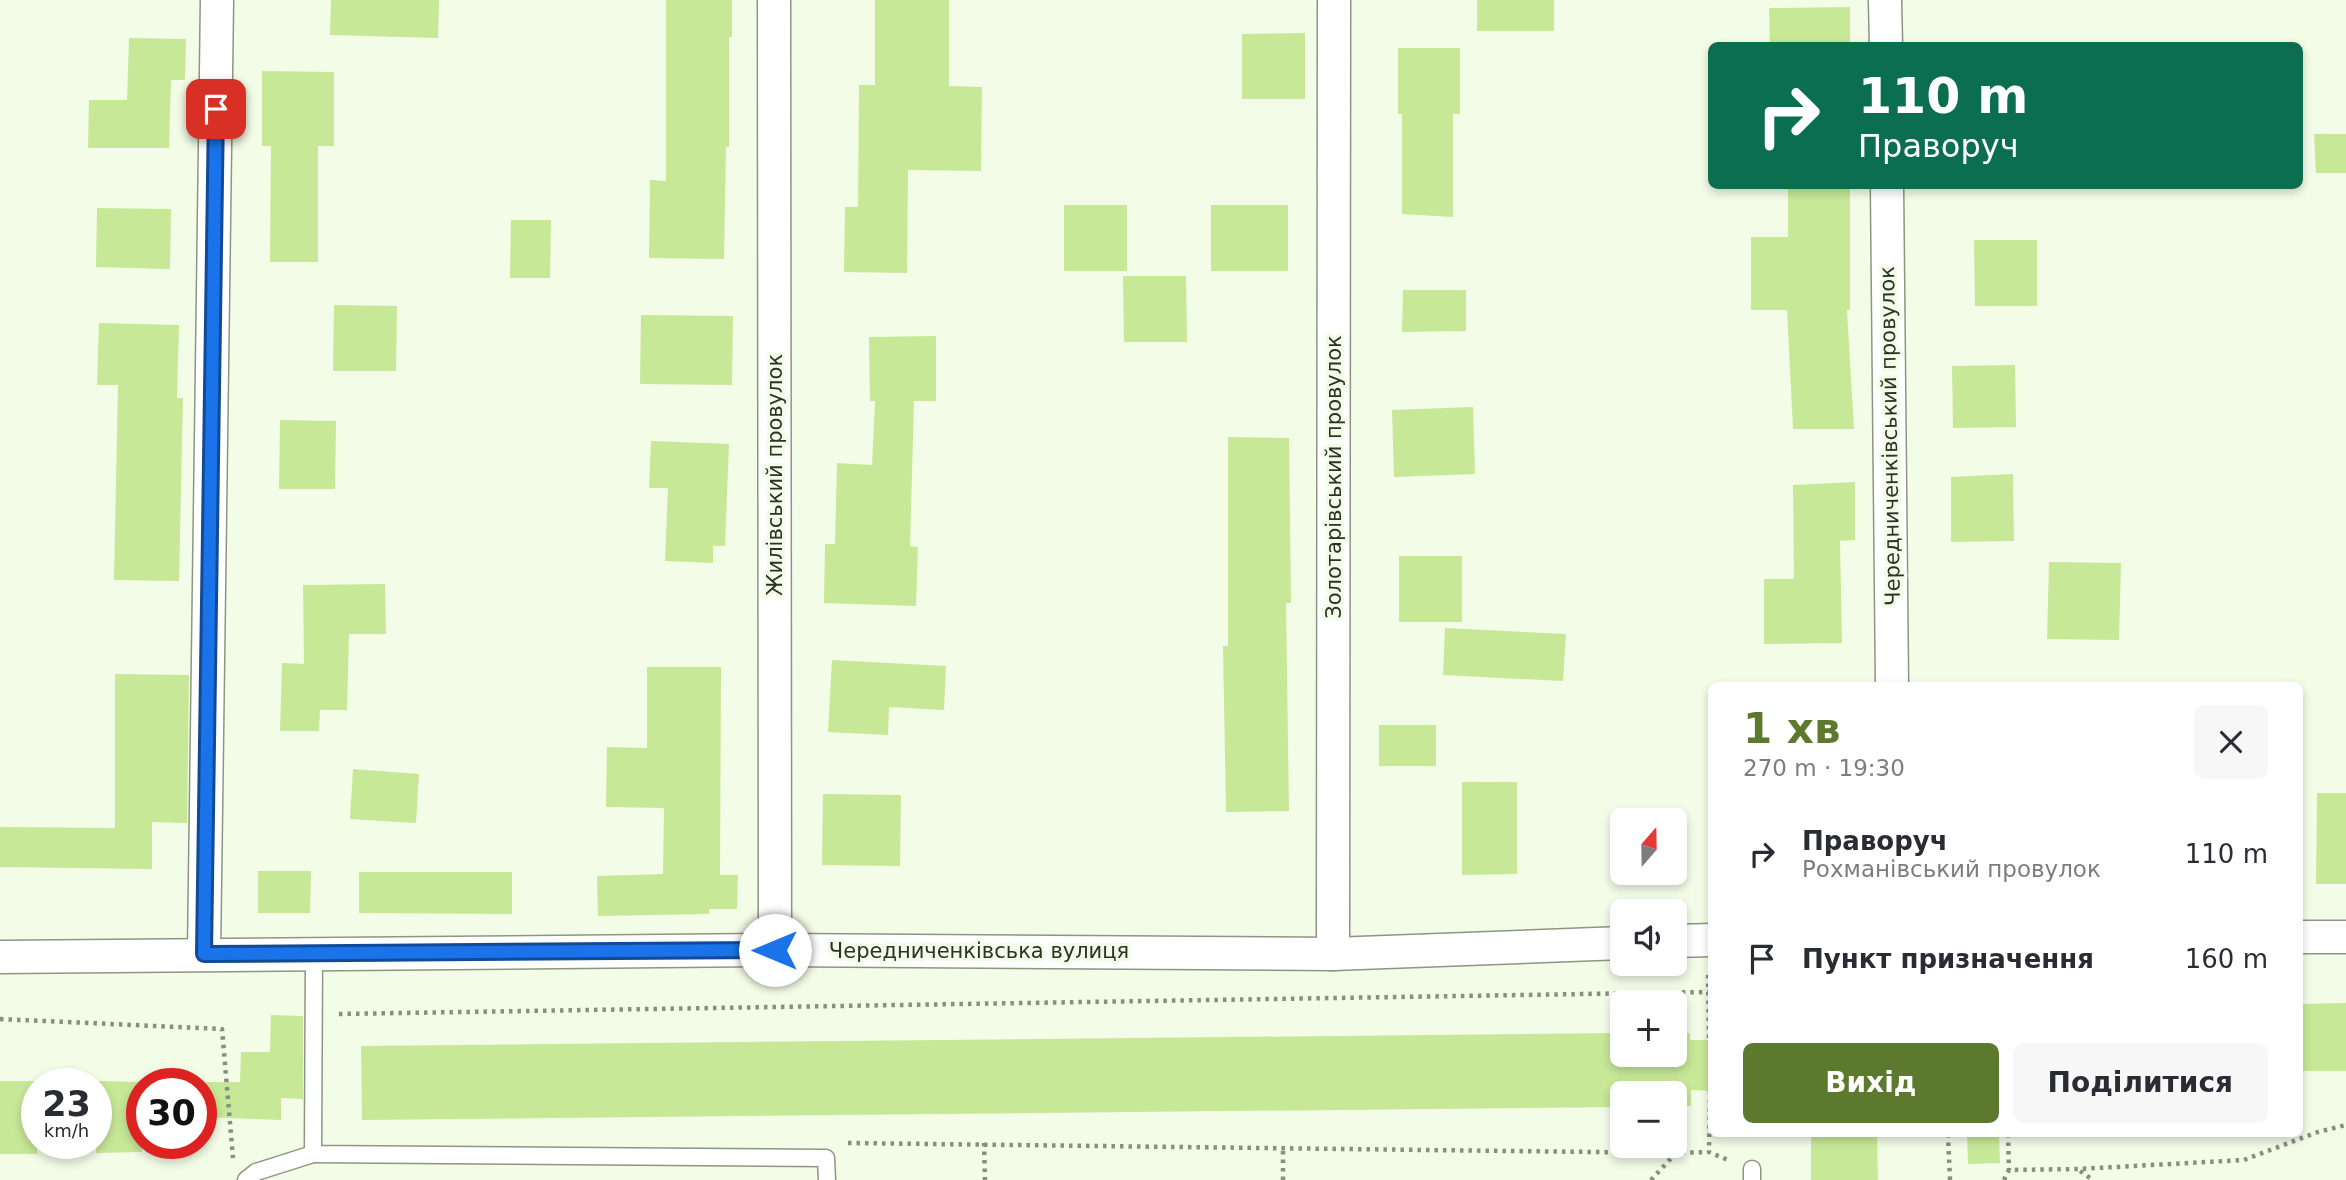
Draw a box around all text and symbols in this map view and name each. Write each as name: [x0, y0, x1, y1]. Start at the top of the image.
text: 110 m: [1858, 68, 2028, 125]
icon: right: [1743, 70, 1834, 161]
pin: [186, 79, 246, 139]
icon: arrive: [197, 90, 235, 128]
text: Праворуч: [1858, 127, 2019, 165]
street label: Чередниченківський провулок: [1875, 266, 1905, 606]
street label: Золотарівський провулок: [1322, 335, 1346, 619]
street label: Жилівський провулок: [763, 354, 787, 596]
text: 1 хв: [1743, 704, 1841, 753]
button: close: [2194, 705, 2268, 779]
text: 270 m · 19:30: [1743, 755, 1905, 781]
north arrow: [1610, 808, 1687, 886]
map controls: [1610, 808, 1687, 1158]
text: Праворуч: [1802, 826, 1948, 856]
icon: right: [1743, 835, 1781, 873]
text: 110 m: [2185, 839, 2268, 869]
text: Рохманівський провулок: [1802, 856, 2101, 882]
button: sound: [1610, 899, 1687, 976]
position arrow: [738, 913, 812, 987]
street label: Чередниченківська вулиця: [829, 939, 1129, 963]
icon: arrive: [1743, 940, 1781, 978]
text: Пункт призначення: [1802, 944, 2094, 974]
text: 160 m: [2185, 944, 2268, 974]
button: +: [1610, 990, 1687, 1067]
button: Вихід: [1743, 1043, 1999, 1123]
button: Поділитися: [2013, 1043, 2268, 1123]
speed limit sign: 30: [126, 1068, 217, 1159]
button: −: [1610, 1081, 1687, 1158]
text: 23: [42, 1084, 91, 1124]
text: km/h: [44, 1120, 89, 1141]

